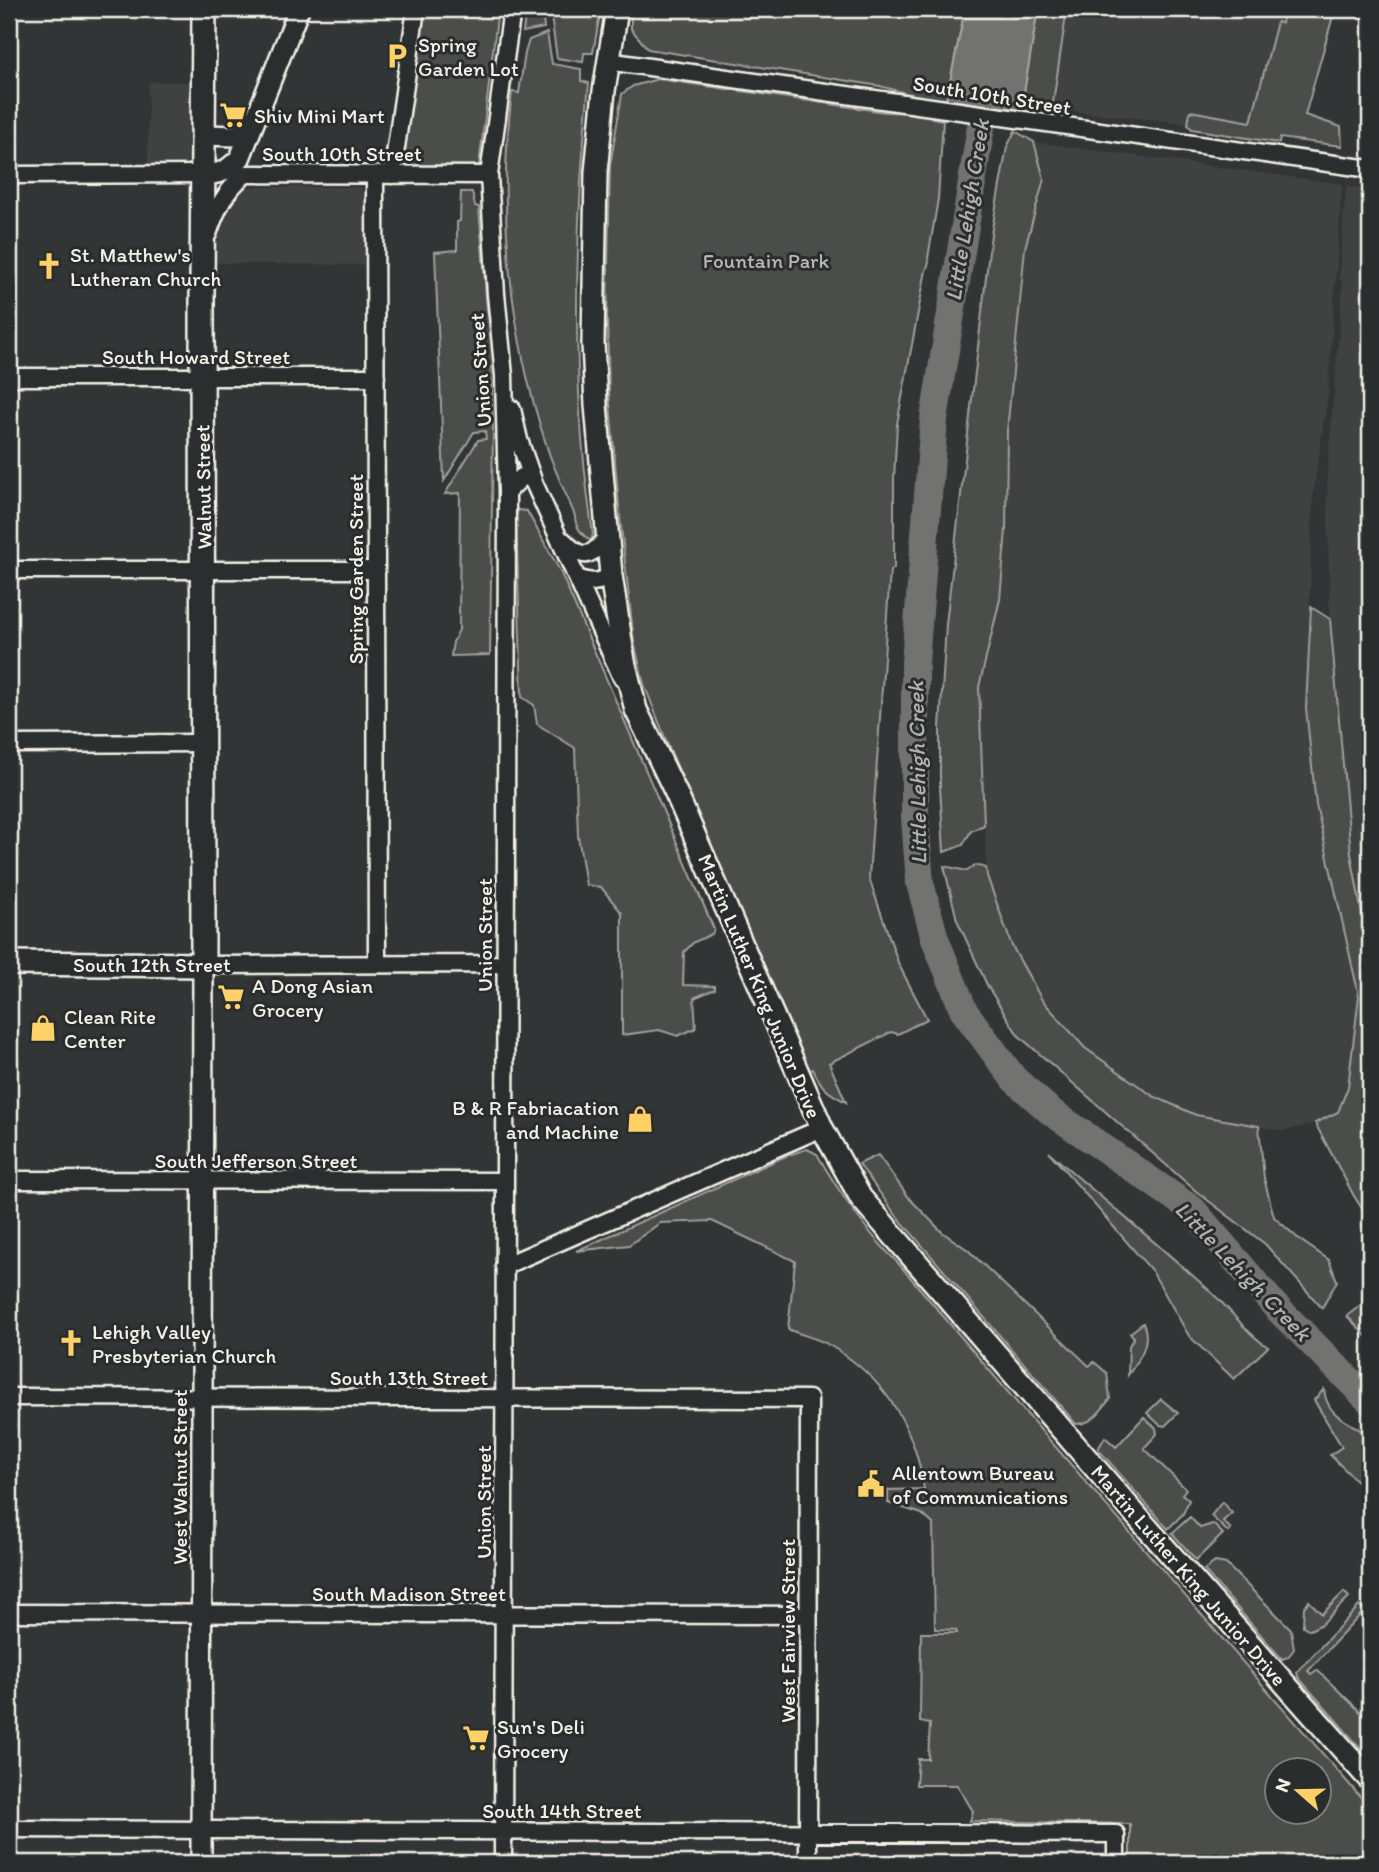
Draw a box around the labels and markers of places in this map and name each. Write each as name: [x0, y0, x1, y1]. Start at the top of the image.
place label: Spring Garden Lot: [418, 32, 519, 81]
parking icon: Spring Garden Lot: [382, 41, 412, 71]
supermarket icon: Shiv Mini Mart: [218, 100, 248, 130]
place label: Shiv Mini Mart: [254, 103, 385, 128]
place label: St. Matthew's Lutheran Church: [70, 242, 221, 291]
church icon: St. Matthew's Lutheran Church: [34, 251, 64, 281]
place label: A Dong Asian Grocery: [252, 973, 373, 1022]
supermarket icon: A Dong Asian Grocery: [216, 982, 246, 1012]
place label: Clean Rite Center: [64, 1004, 156, 1053]
shop icon: Clean Rite Center: [28, 1013, 58, 1043]
place label: B & R Fabriacation and Machine: [452, 1095, 619, 1144]
shop icon: B & R Fabriacation and Machine: [625, 1104, 655, 1134]
place label: Lehigh Valley Presbyterian Church: [92, 1319, 276, 1368]
church icon: Lehigh Valley Presbyterian Church: [56, 1328, 86, 1358]
place label: Allentown Bureau of Communications: [892, 1460, 1068, 1509]
public building icon: Allentown Bureau of Communications: [856, 1469, 886, 1499]
place label: Sun's Deli Grocery: [497, 1714, 585, 1763]
supermarket icon: Sun's Deli Grocery: [461, 1723, 491, 1753]

